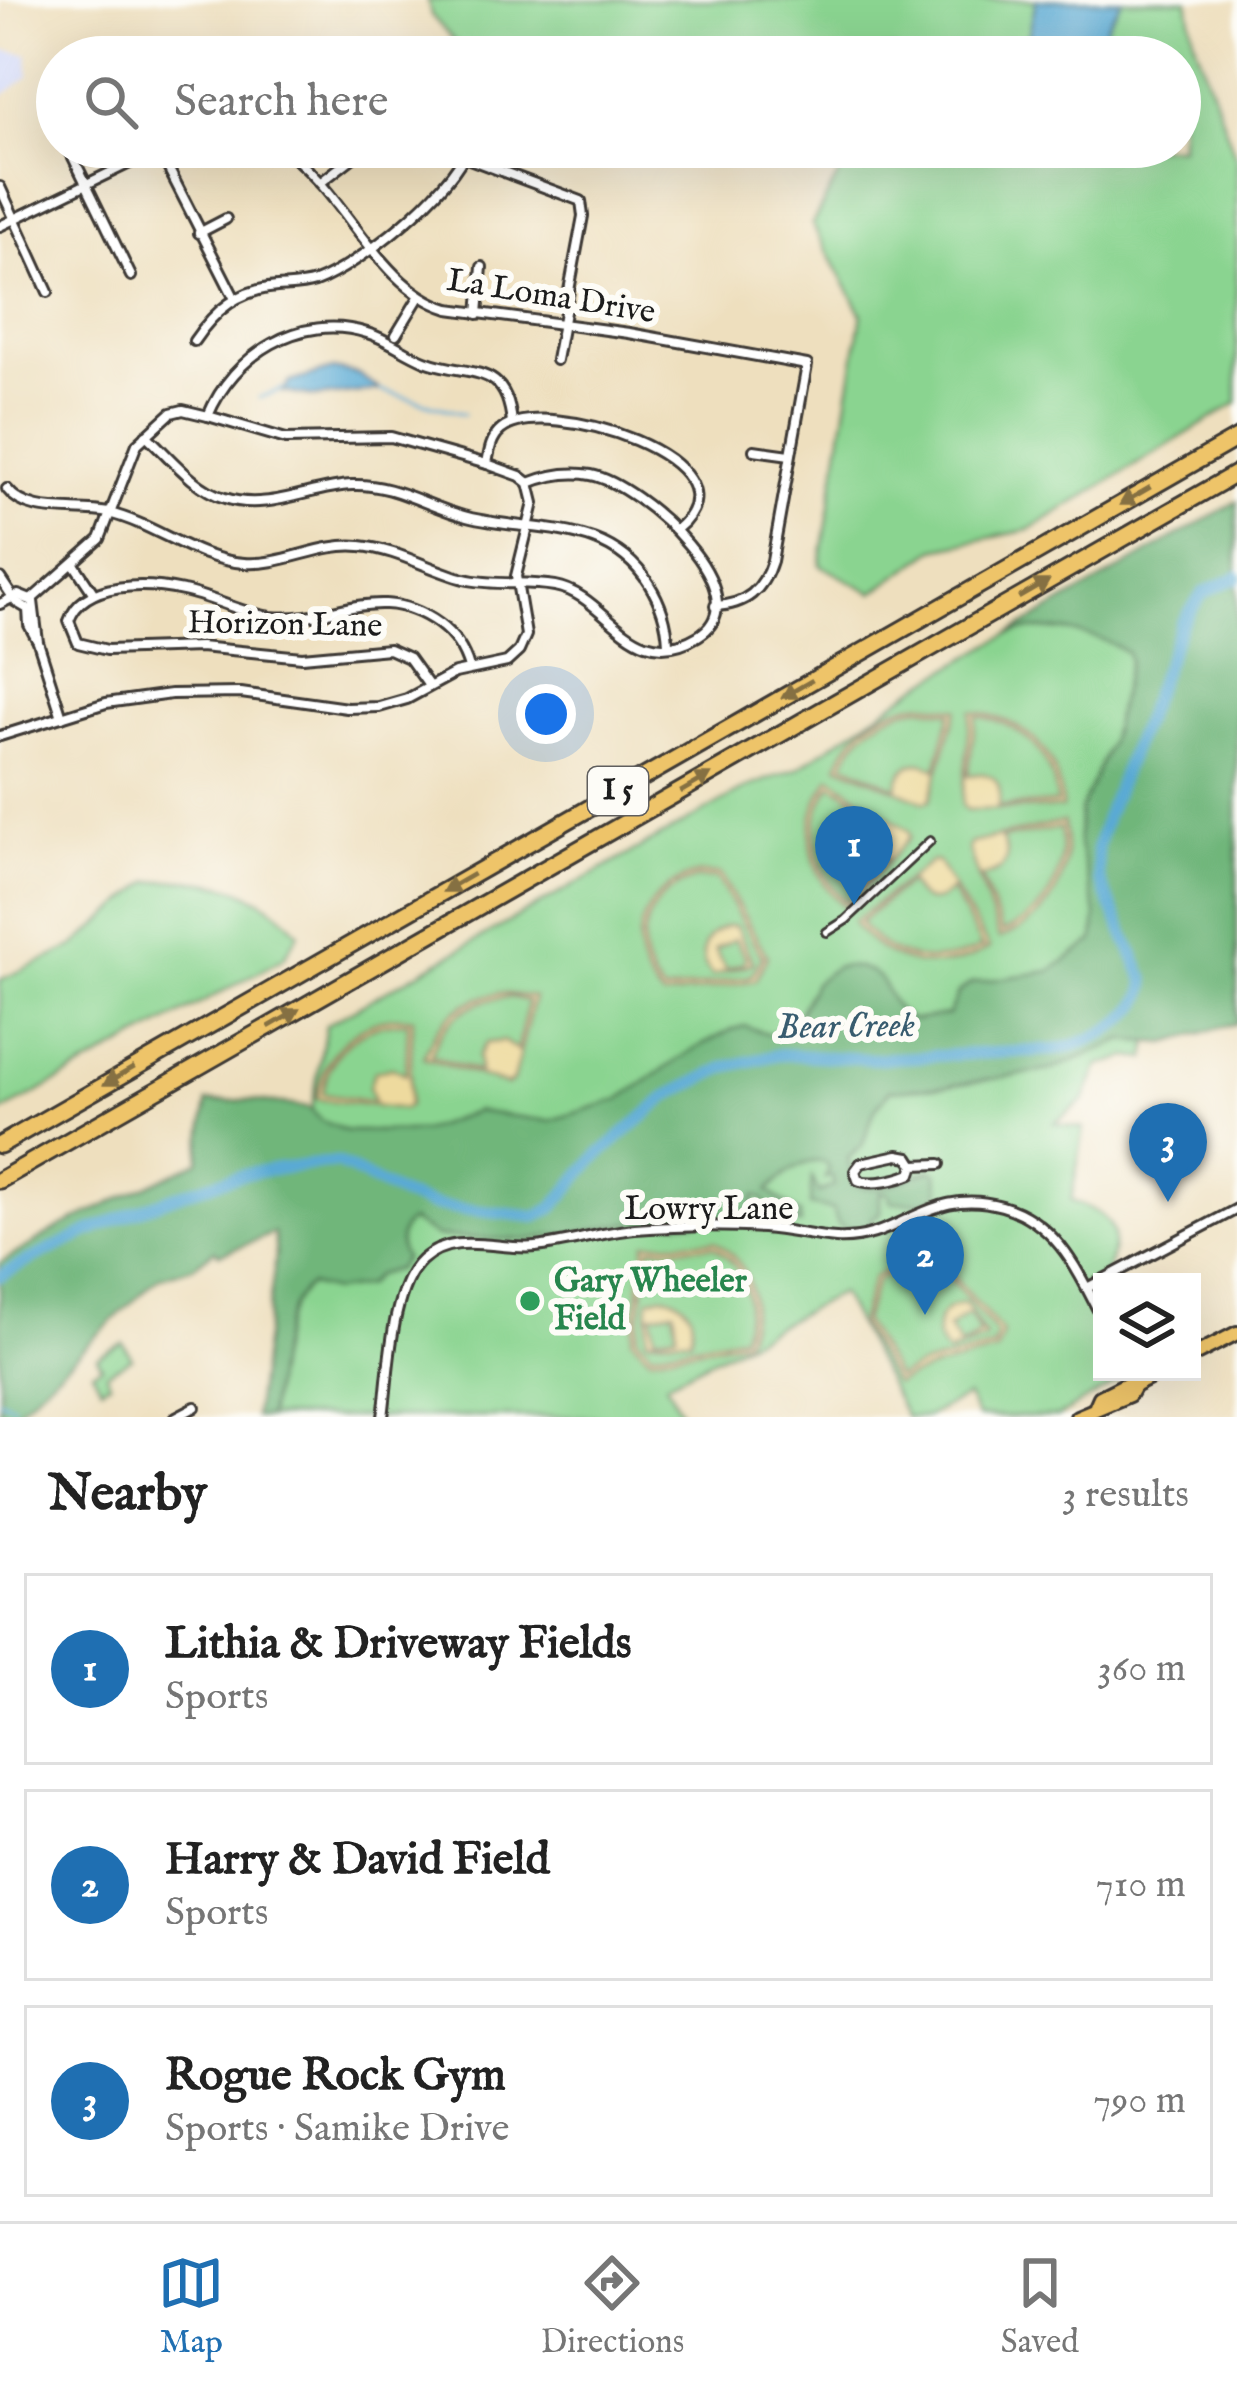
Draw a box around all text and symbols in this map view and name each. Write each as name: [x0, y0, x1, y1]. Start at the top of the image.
search box: [36, 36, 1201, 168]
icon: search: [78, 69, 144, 135]
text: Search here: [174, 74, 388, 131]
street label: La Loma Drive: [444, 260, 658, 334]
one-way arrow: [1119, 484, 1152, 505]
one-way arrow: [1017, 580, 1051, 601]
street label: Horizon Lane: [187, 602, 383, 648]
one-way arrow: [780, 678, 813, 699]
your location: [516, 684, 576, 744]
road number: I 5: [588, 767, 648, 815]
one-way arrow: [679, 773, 712, 794]
pin: 1: [815, 806, 893, 905]
one-way arrow: [441, 871, 475, 892]
water label: Bear Creek: [777, 1003, 915, 1051]
one-way arrow: [267, 1008, 301, 1029]
one-way arrow: [102, 1065, 137, 1086]
pin: 3: [1129, 1103, 1207, 1202]
street label: Lowry Lane: [625, 1189, 793, 1231]
pin: 2: [886, 1216, 964, 1315]
place label: Gary Wheeler Field: [554, 1261, 748, 1341]
map controls: [1093, 1273, 1201, 1381]
button: layers: [1093, 1273, 1201, 1381]
marker: Gary Wheeler Field: [517, 1288, 543, 1314]
text: Nearby: [48, 1463, 207, 1528]
text: 3 results: [1062, 1471, 1189, 1520]
text: Lithia & Driveway Fields: [165, 1616, 632, 1673]
text: 1: [83, 1645, 97, 1694]
text: 360 m: [1097, 1645, 1186, 1694]
text: Sports: [165, 1673, 268, 1722]
text: Harry & David Field: [165, 1832, 550, 1889]
text: 2: [81, 1861, 99, 1910]
text: 710 m: [1096, 1861, 1186, 1910]
text: Sports: [165, 1889, 268, 1938]
text: Rogue Rock Gym: [165, 2048, 506, 2105]
text: 3: [83, 2077, 97, 2126]
text: 790 m: [1093, 2077, 1186, 2126]
text: Sports · Samike Drive: [165, 2105, 509, 2154]
tab: Map: [158, 2250, 224, 2364]
tab: Directions: [541, 2250, 684, 2364]
tab: Saved: [1001, 2250, 1079, 2364]

